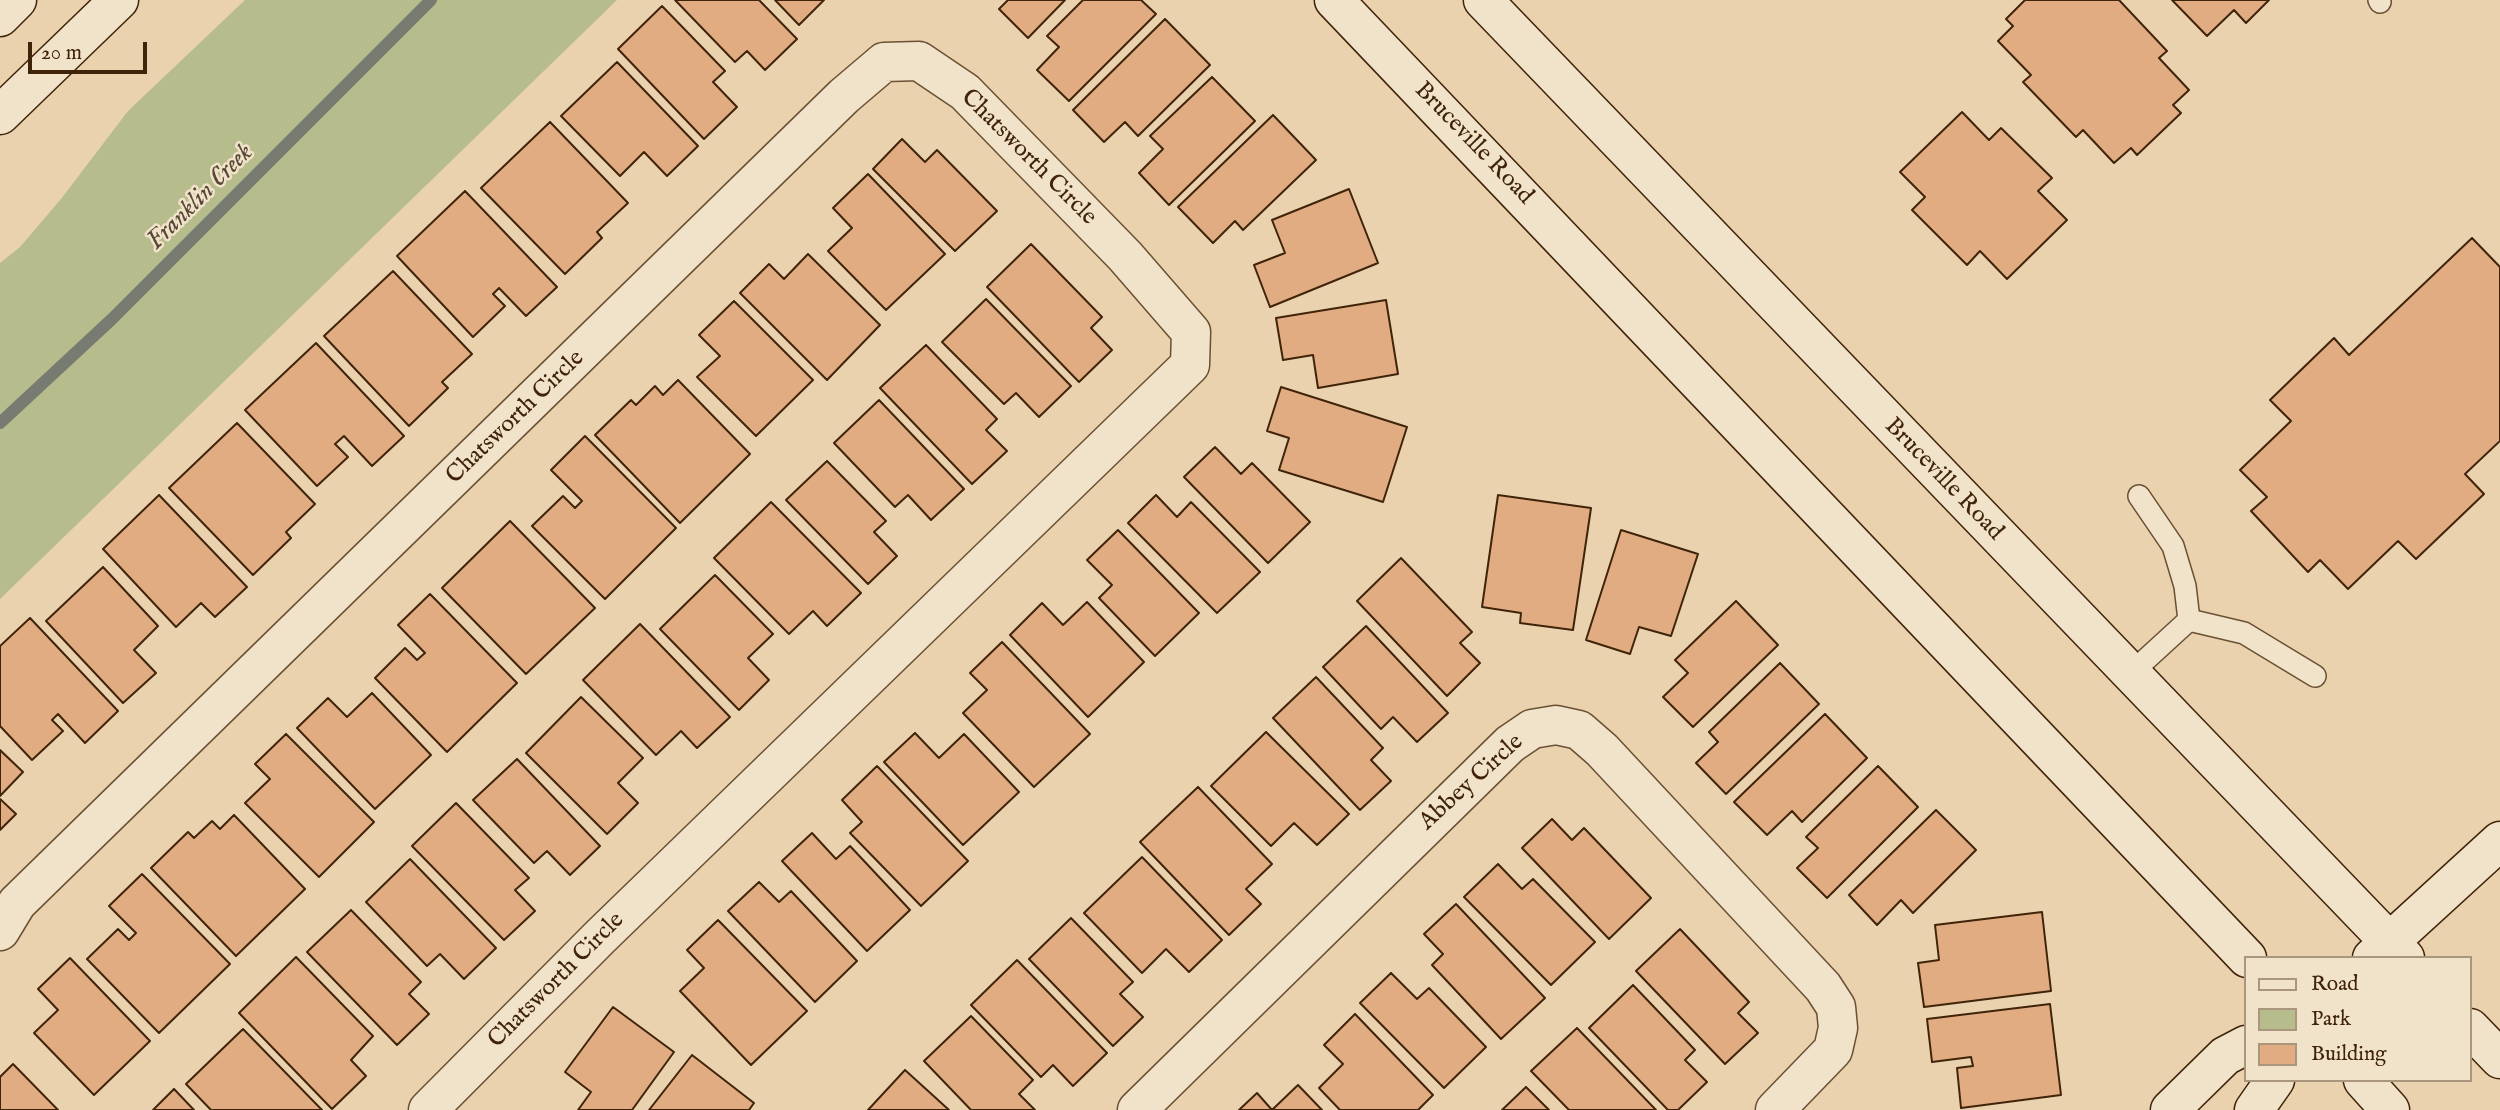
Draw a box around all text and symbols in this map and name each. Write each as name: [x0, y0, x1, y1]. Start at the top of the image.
scale bar: [32, 28, 150, 72]
text: 20 m: [41, 40, 82, 67]
street label: Bruceville Road: [1407, 77, 1539, 211]
street label: Chatsworth Circle: [954, 84, 1102, 232]
water label: Franklin Creek: [141, 138, 261, 258]
street label: Chatsworth Circle: [441, 345, 591, 491]
street label: Bruceville Road: [1877, 413, 2009, 547]
street label: Abbey Circle: [1414, 729, 1530, 837]
street label: Chatsworth Circle: [483, 907, 631, 1055]
legend: [2244, 956, 2472, 1082]
text: Road: [2311, 971, 2358, 998]
text: Park: [2311, 1006, 2351, 1033]
text: Building: [2311, 1041, 2386, 1068]

